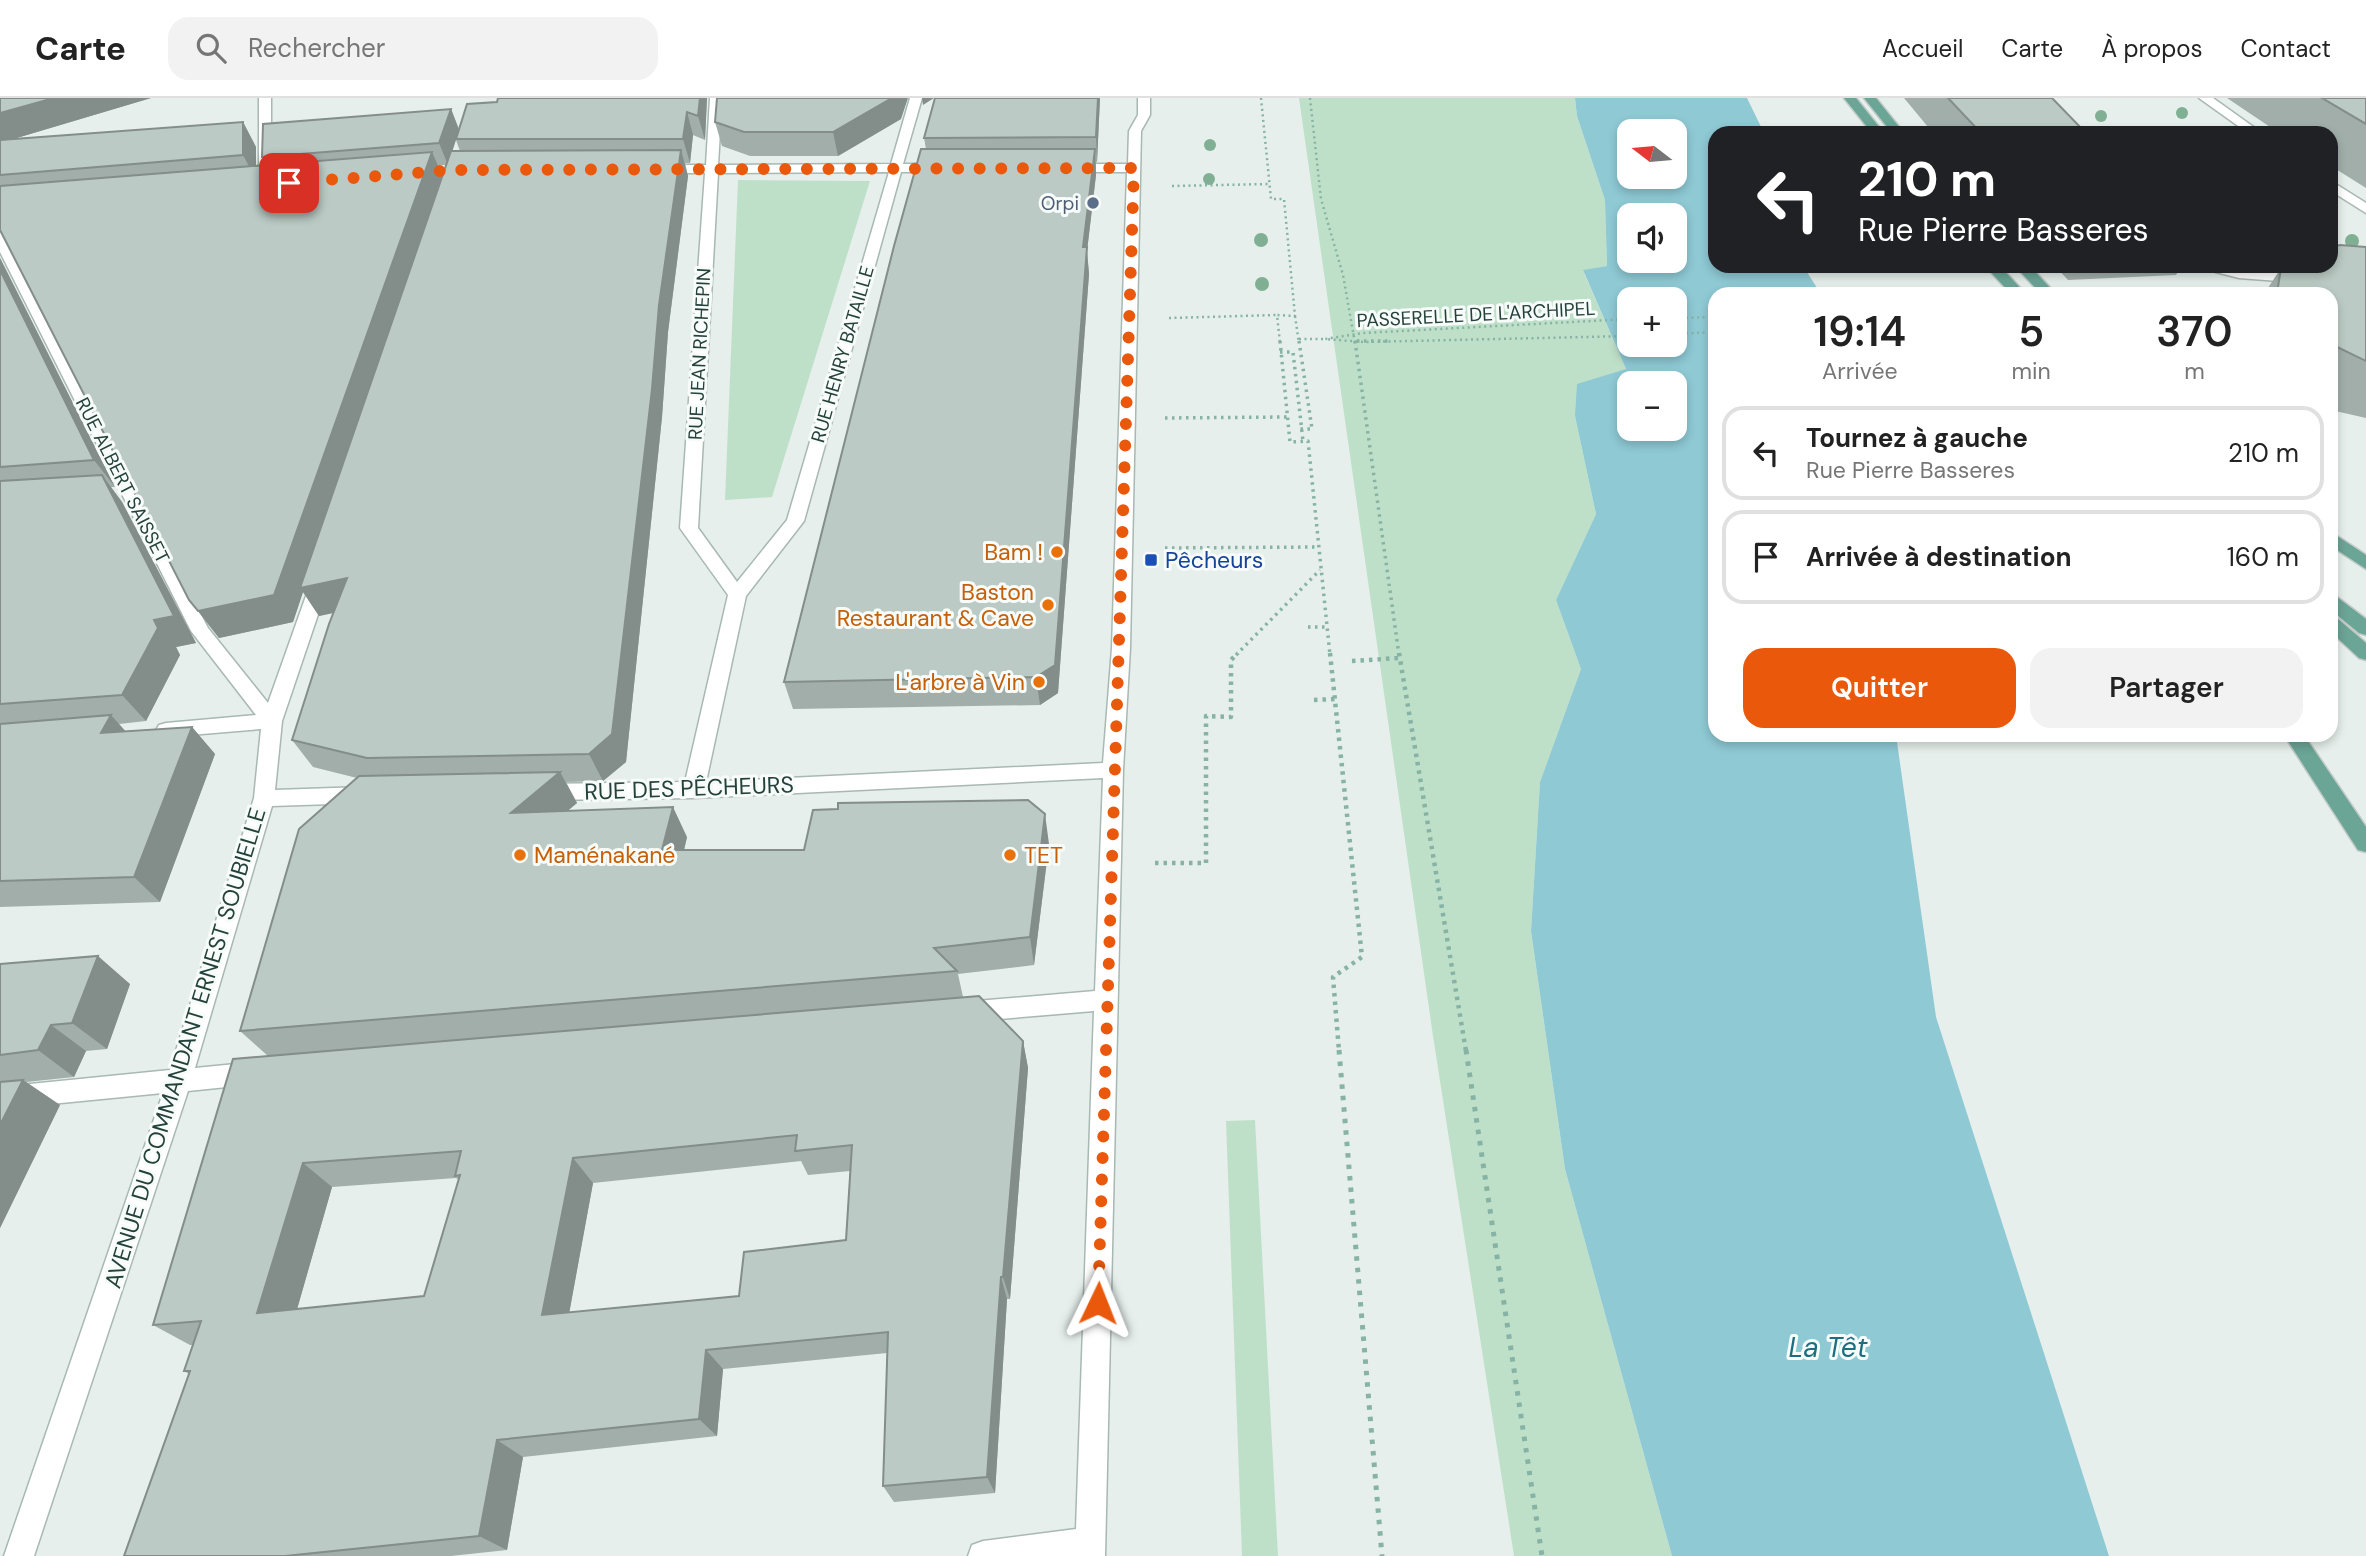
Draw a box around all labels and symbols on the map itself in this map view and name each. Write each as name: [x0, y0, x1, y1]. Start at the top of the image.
north arrow: [1617, 119, 1687, 189]
pin: [259, 153, 319, 213]
place label: Orpi: [1041, 191, 1079, 216]
marker: Orpi: [1085, 195, 1101, 211]
street label: RUE HENRY BATAILLE: [805, 263, 880, 445]
street label: RUE JEAN RICHEPIN: [683, 267, 716, 441]
street label: PASSERELLE DE L'ARCHIPEL: [1356, 296, 1596, 333]
street label: RUE ALBERT SAISSET: [70, 393, 175, 568]
place label: Bam !: [984, 537, 1043, 567]
marker: Bam !: [1049, 544, 1065, 560]
place label: Pêcheurs: [1165, 545, 1263, 575]
marker: Pêcheurs: [1143, 552, 1159, 568]
place label: Baston Restaurant & Cave: [837, 577, 1034, 633]
marker: Baston Restaurant & Cave: [1040, 597, 1056, 613]
place label: L'arbre à Vin: [895, 667, 1025, 697]
marker: L'arbre à Vin: [1031, 674, 1047, 690]
street label: RUE DES PÊCHEURS: [584, 769, 794, 807]
street label: AVENUE DU COMMANDANT ERNEST SOUBIELLE: [97, 804, 273, 1292]
place label: Maménakané: [534, 840, 675, 870]
place label: TET: [1024, 840, 1063, 870]
marker: Maménakané: [512, 847, 528, 863]
marker: TET: [1002, 847, 1018, 863]
position arrow: [1061, 1266, 1135, 1340]
water label: La Têt: [1789, 1329, 1868, 1366]

